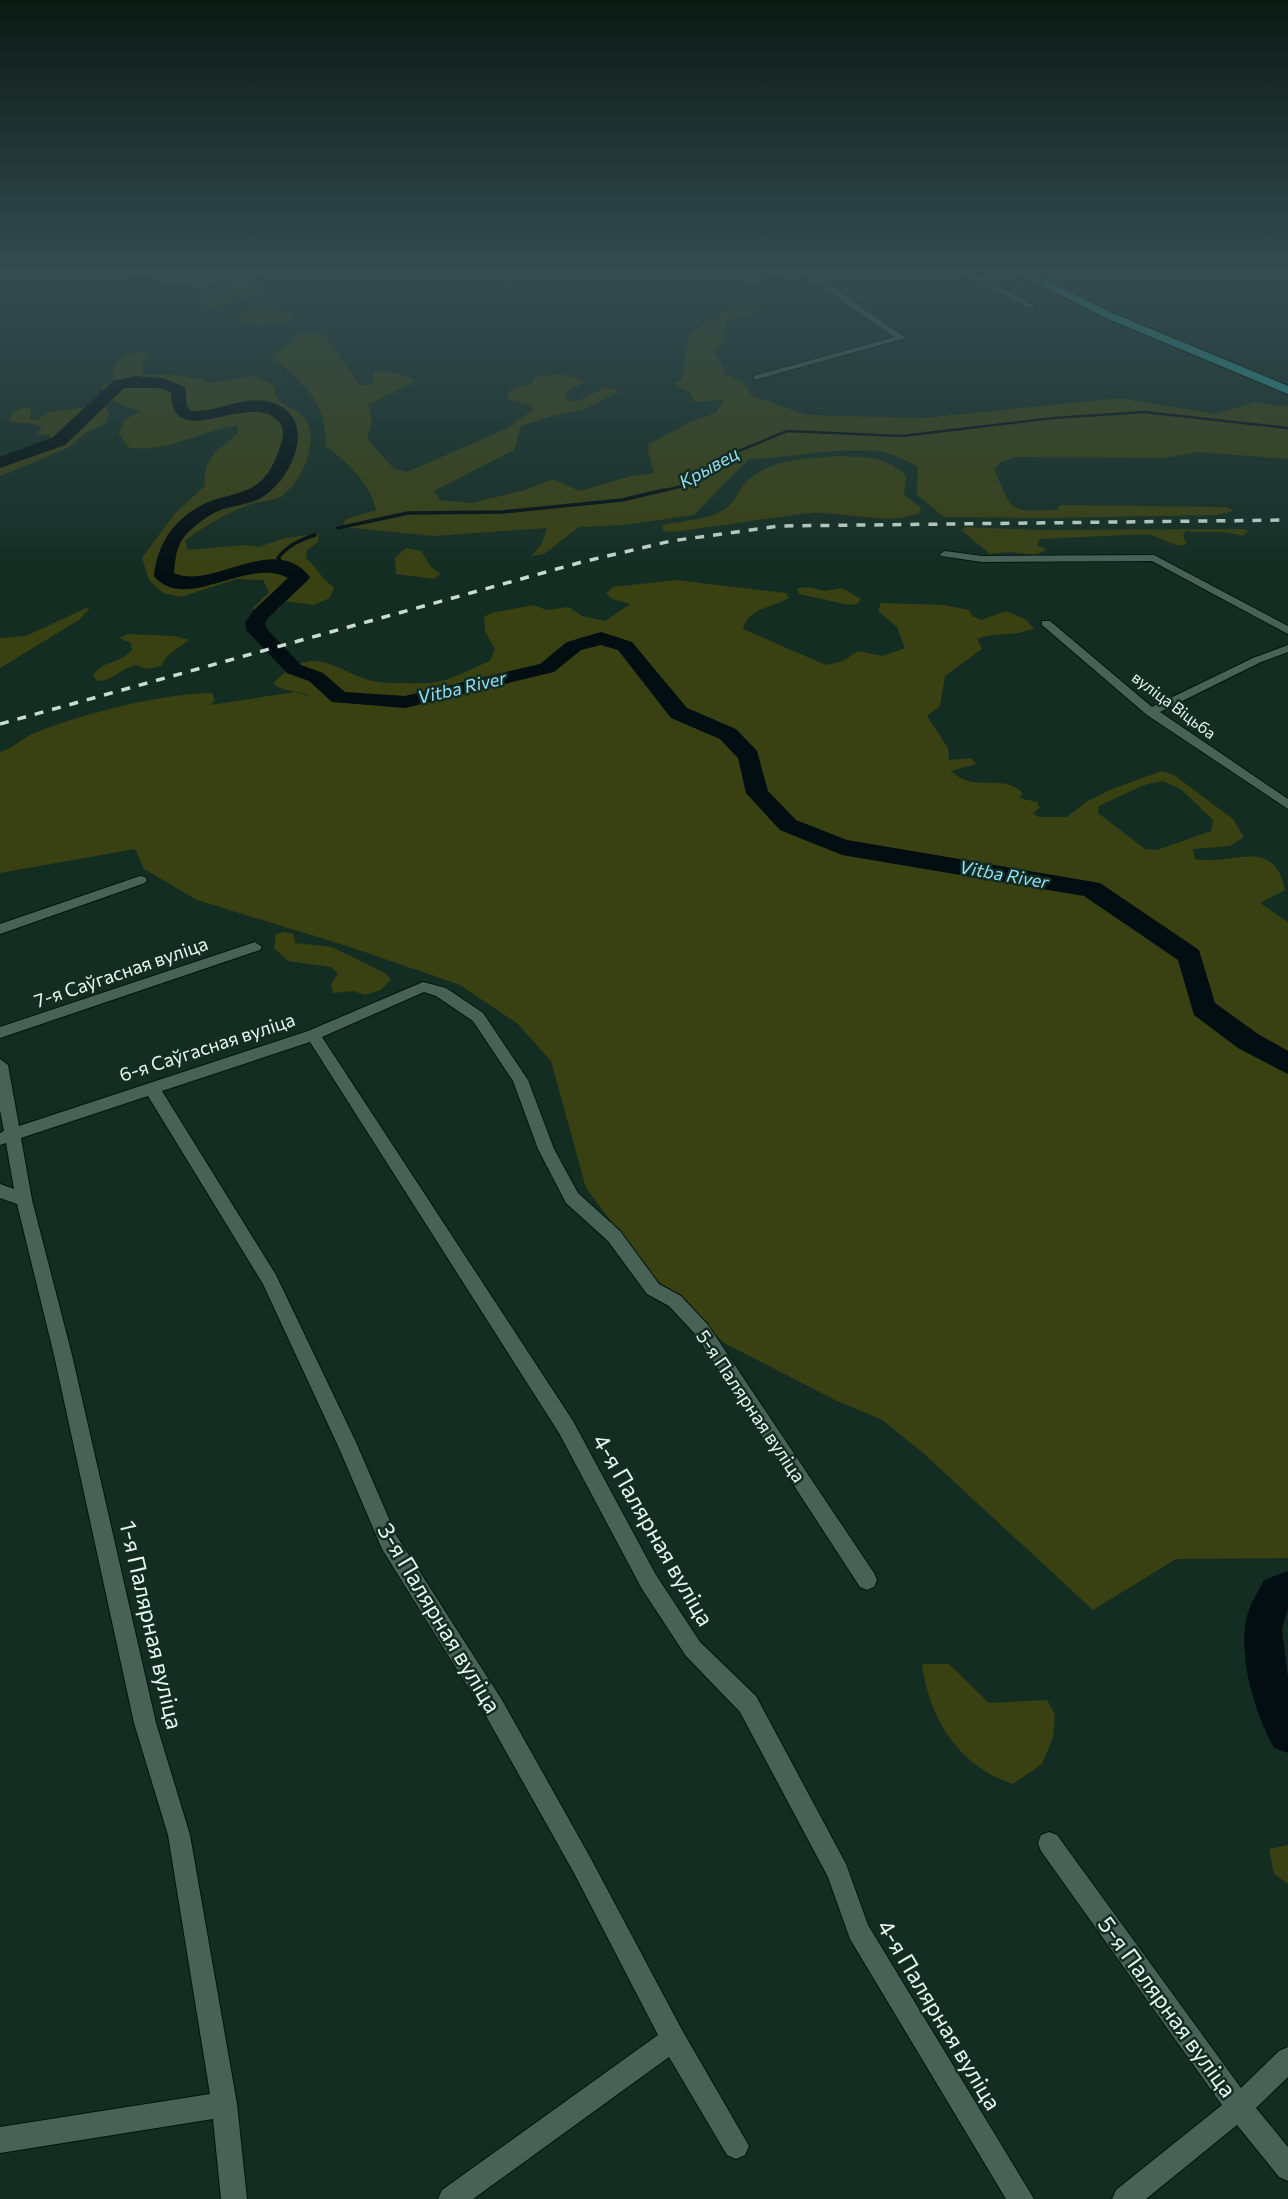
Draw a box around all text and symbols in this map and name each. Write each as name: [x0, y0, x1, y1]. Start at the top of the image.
water label: Крывец: [675, 442, 742, 493]
water label: Vitba River: [415, 666, 509, 708]
street label: вуліца Віцьба: [1129, 667, 1220, 742]
water label: Vitba River: [958, 855, 1051, 893]
street label: 7-я Саўгасная вуліца: [31, 931, 211, 1012]
street label: 6-я Саўгасная вуліца: [116, 1007, 298, 1086]
street label: 5-я Палярная вуліца: [692, 1325, 811, 1486]
street label: 4-я Палярная вуліца: [587, 1428, 720, 1631]
street label: 3-я Палярная вуліца: [372, 1517, 508, 1717]
street label: 1-я Палярная вуліца: [114, 1518, 190, 1732]
street label: 5-я Палярная вуліца: [1093, 1911, 1243, 2102]
street label: 4-я Палярная вуліца: [872, 1914, 1008, 2115]

